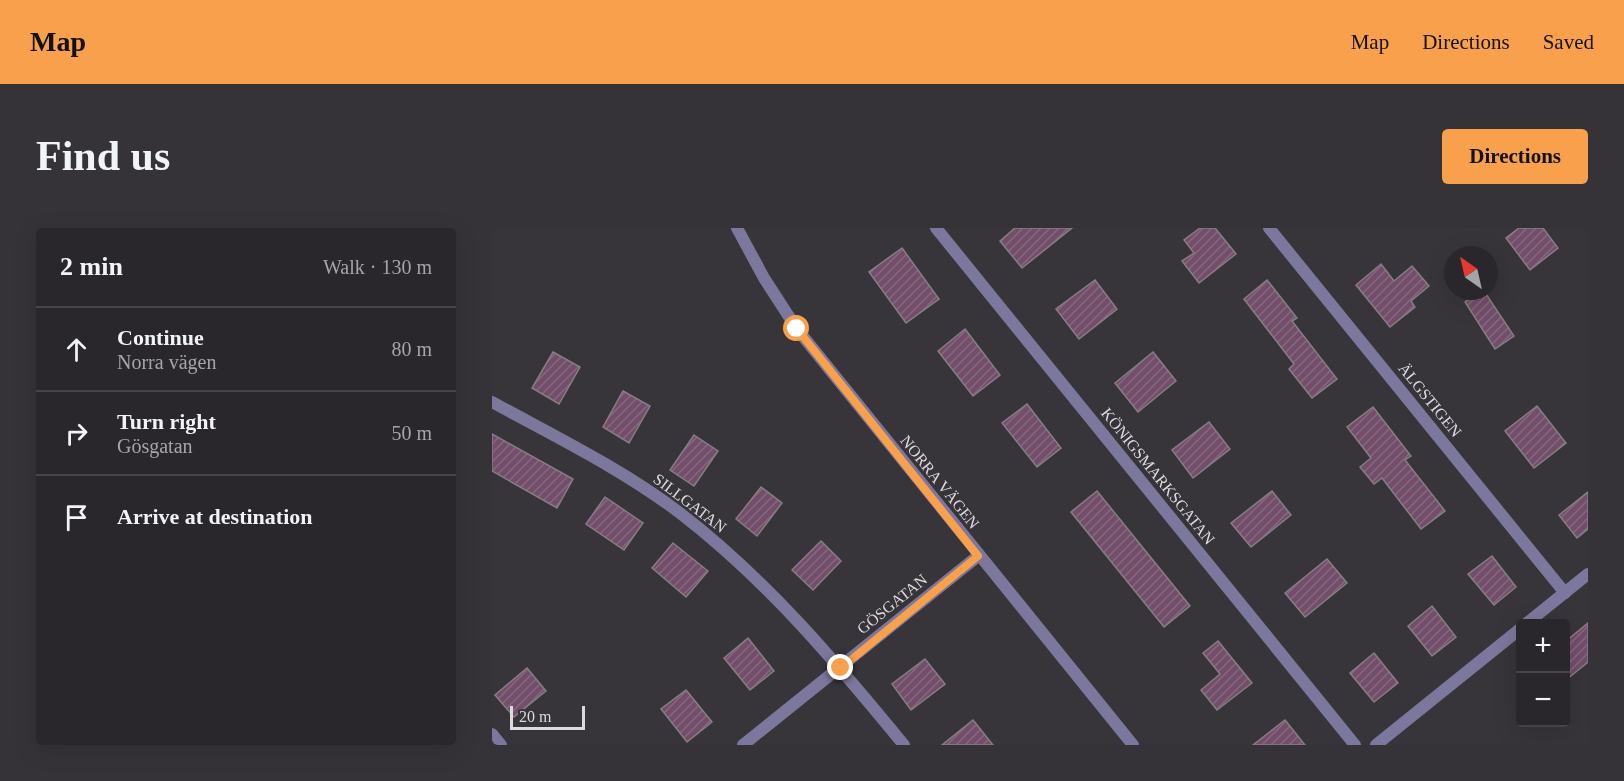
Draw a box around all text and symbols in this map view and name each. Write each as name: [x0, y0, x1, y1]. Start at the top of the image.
text: Map: [30, 26, 86, 57]
text: Map: [1351, 30, 1389, 54]
text: Directions: [1422, 30, 1510, 54]
text: Saved: [1543, 30, 1594, 54]
button: Directions: [1442, 129, 1588, 184]
text: Find us: [36, 133, 170, 179]
north arrow: [1444, 246, 1498, 300]
text: 2 min: [60, 252, 123, 281]
text: Walk · 130 m: [323, 256, 432, 278]
route start: [783, 315, 809, 341]
text: Continue: [117, 325, 204, 350]
icon: ahead: [60, 333, 93, 366]
text: 80 m: [391, 338, 432, 360]
text: Norra vägen: [117, 351, 216, 373]
street label: ÄLGSTIGEN: [1395, 360, 1465, 441]
street label: KÖNIGSMARKSGATAN: [1098, 404, 1218, 548]
text: Turn right: [117, 409, 216, 434]
icon: right: [60, 417, 93, 450]
text: 50 m: [391, 422, 432, 444]
street label: NORRA VÄGEN: [897, 432, 983, 532]
text: Gösgatan: [117, 435, 193, 457]
street label: SILLGATAN: [650, 470, 730, 536]
icon: arrive: [60, 501, 93, 534]
text: Arrive at destination: [117, 504, 313, 529]
street label: GÖSGATAN: [854, 570, 931, 637]
map controls: [1516, 619, 1570, 727]
button: +: [1516, 619, 1570, 673]
route end: [827, 654, 853, 680]
button: −: [1516, 673, 1570, 727]
scale bar: [510, 703, 585, 730]
text: 20 m: [519, 708, 551, 725]

